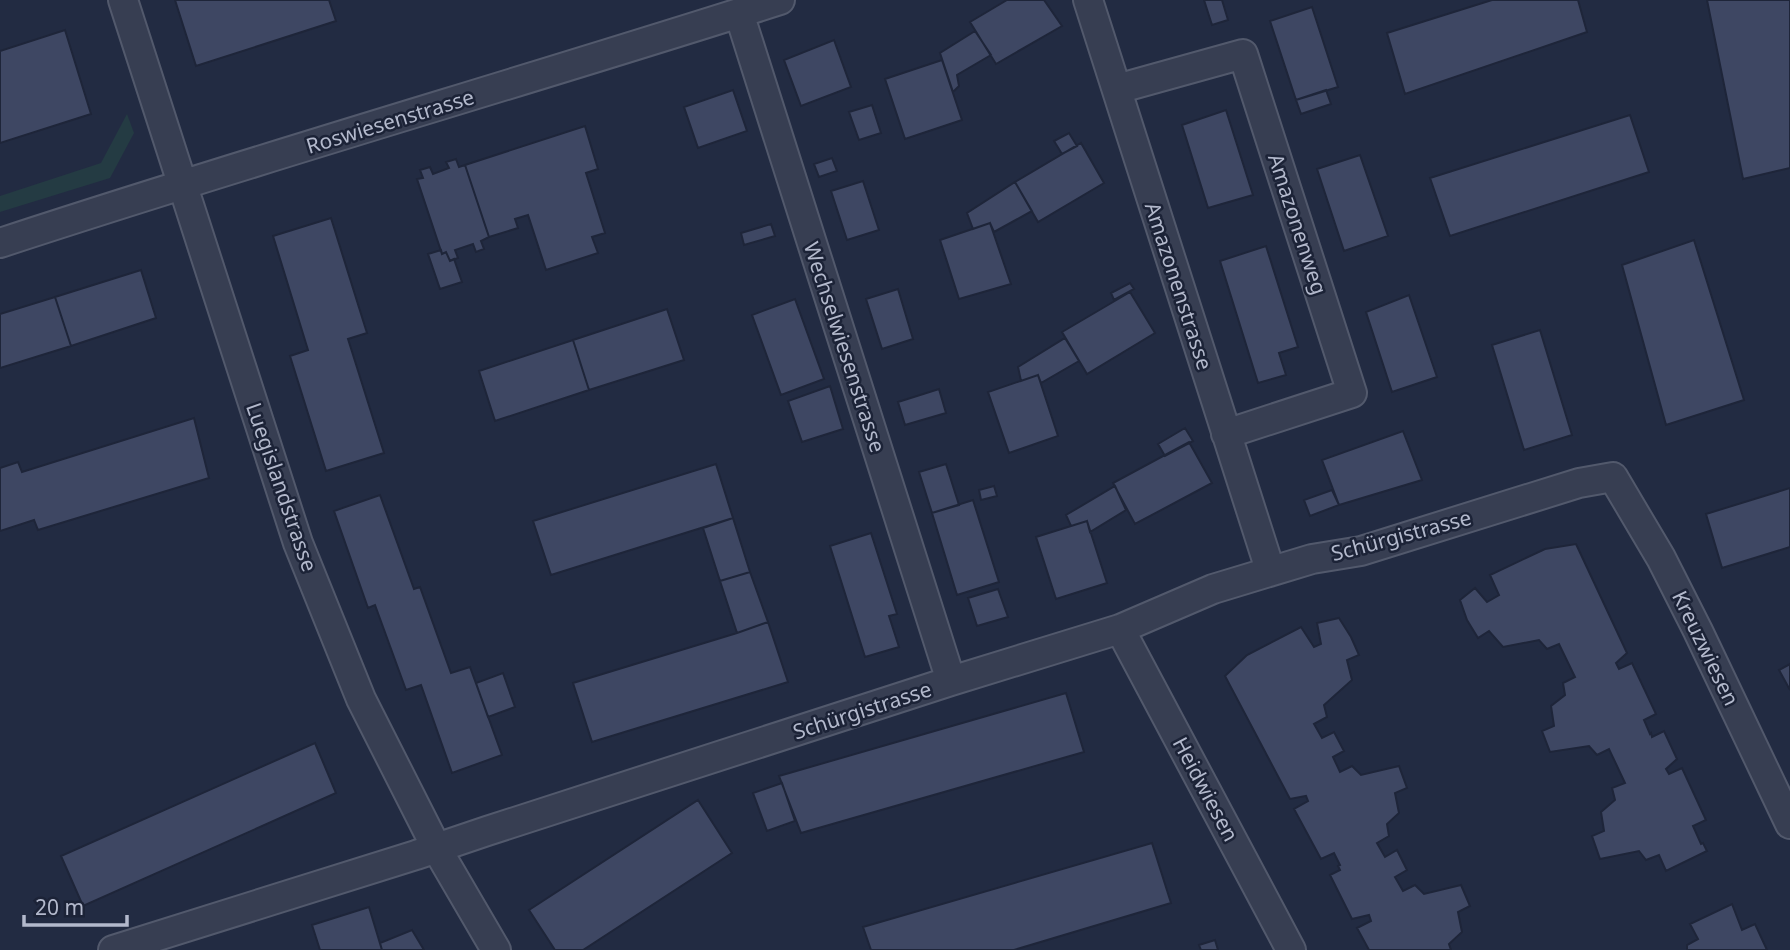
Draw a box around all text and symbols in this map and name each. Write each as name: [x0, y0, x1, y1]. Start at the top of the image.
street label: Roswiesenstrasse: [303, 82, 477, 160]
street label: Amazonenweg: [1262, 150, 1334, 298]
street label: Amazonenstrasse: [1139, 199, 1219, 373]
street label: Wechselwiesenstrasse: [798, 238, 892, 456]
street label: Luegislandstrasse: [240, 399, 324, 575]
street label: Schürgistrasse: [1328, 503, 1474, 567]
street label: Kreuzwiesen: [1666, 586, 1746, 710]
street label: Schürgistrasse: [789, 674, 935, 746]
street label: Heidwiesen: [1167, 732, 1245, 846]
scale bar: [24, 884, 128, 928]
text: 20 m: [35, 893, 84, 921]

